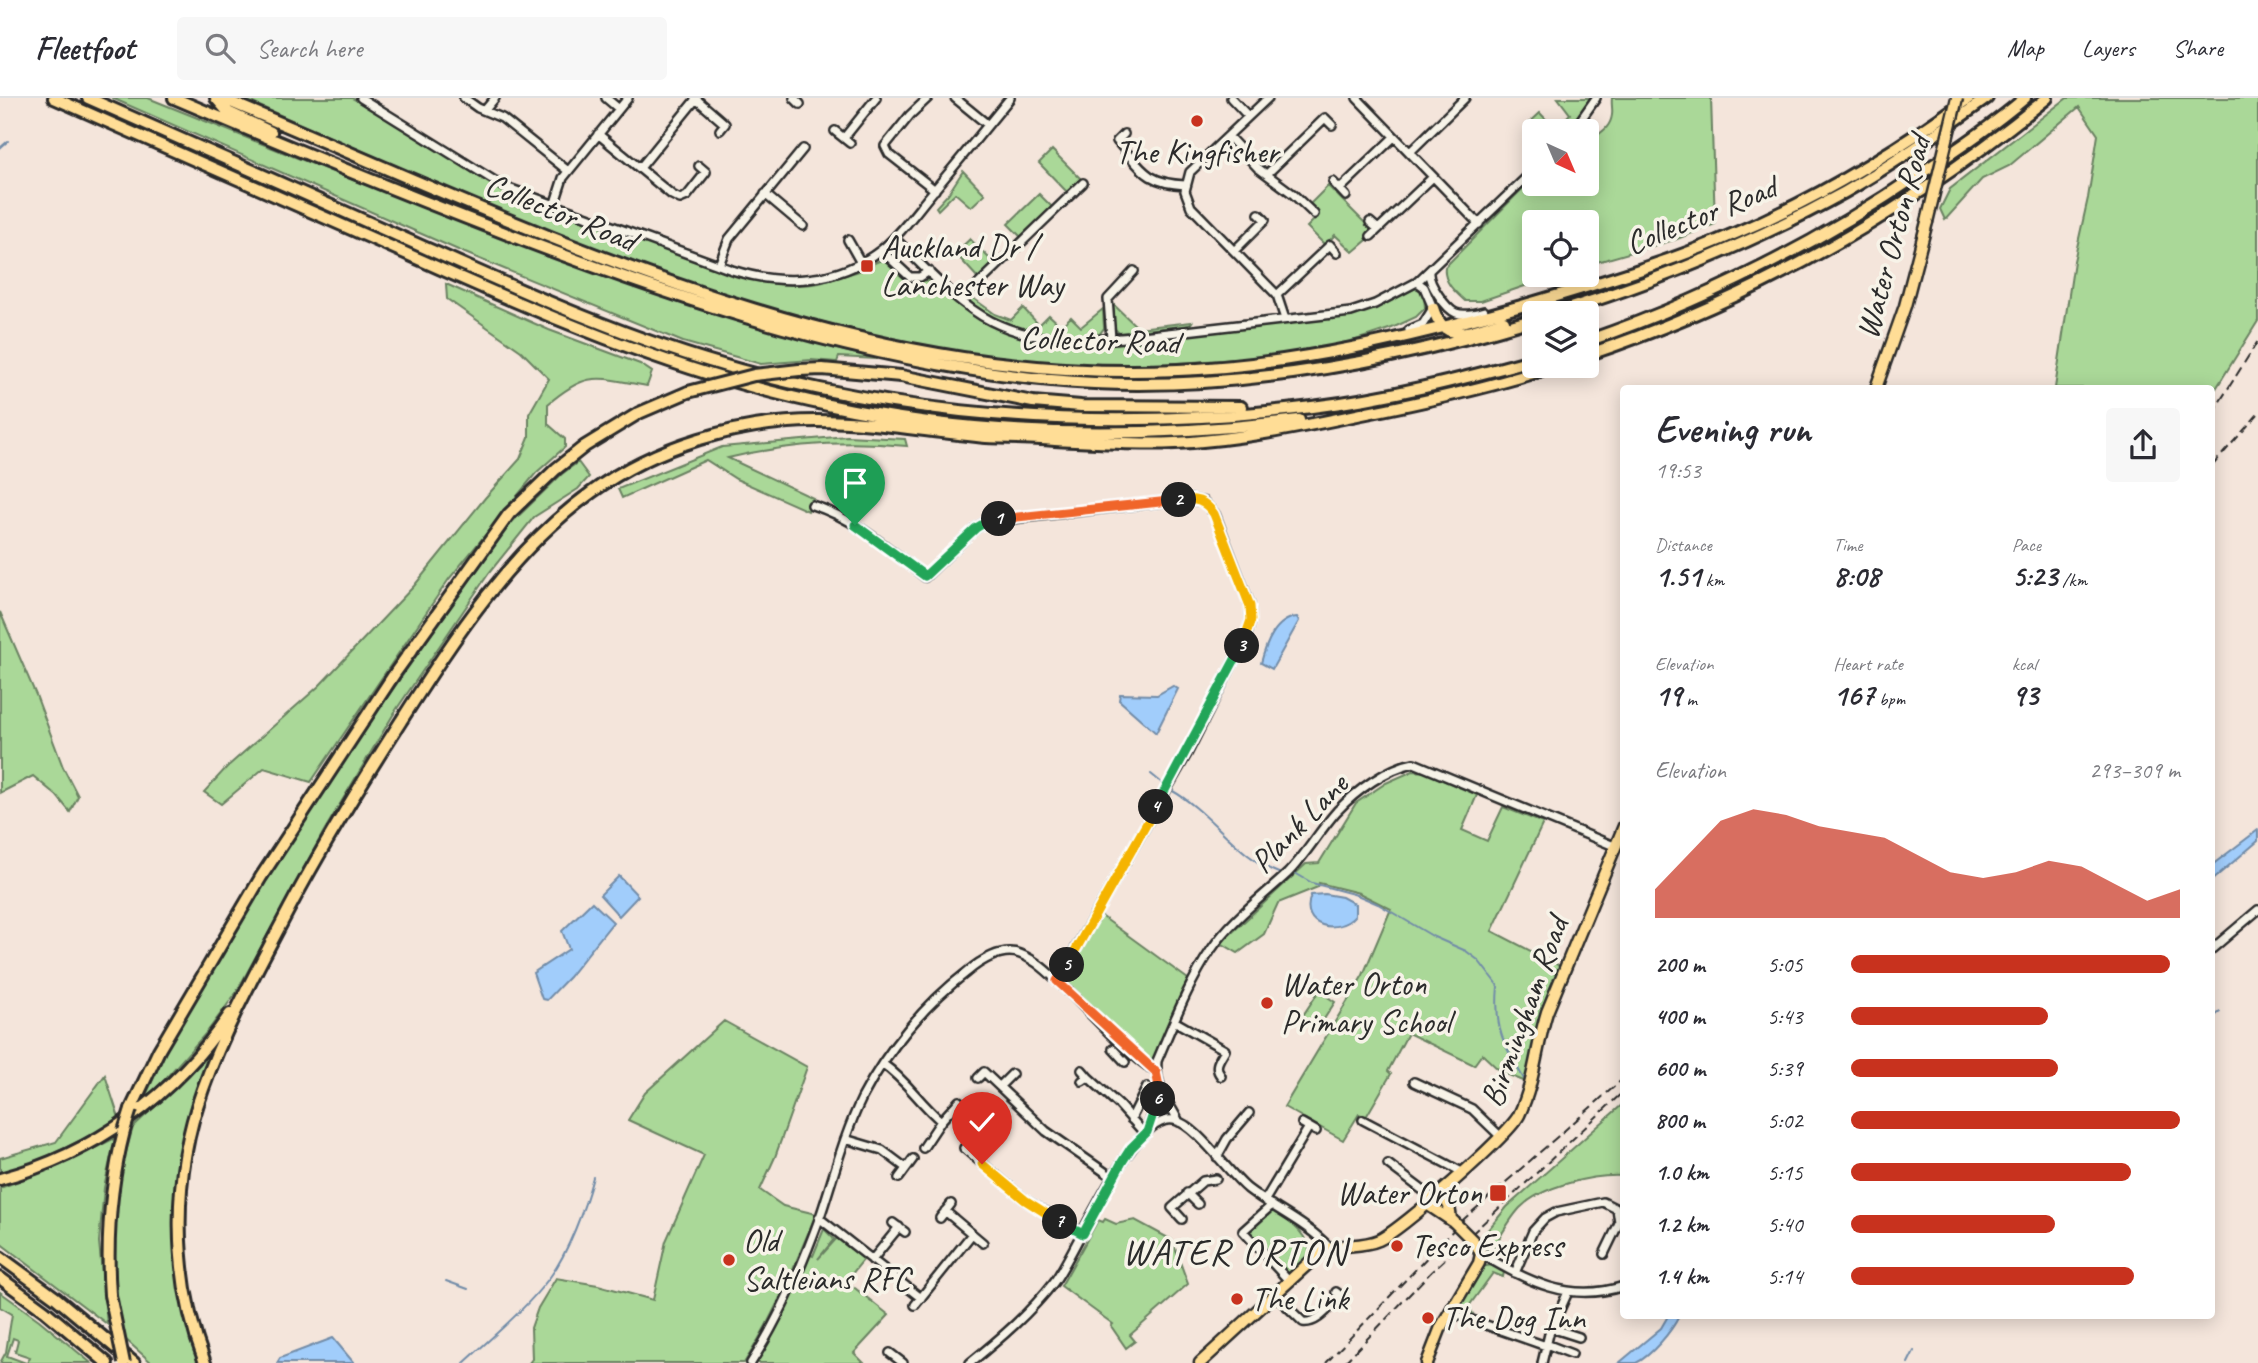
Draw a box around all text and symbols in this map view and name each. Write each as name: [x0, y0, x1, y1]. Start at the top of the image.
search box: [177, 17, 667, 80]
text: Fleetfoot: [35, 27, 135, 69]
icon: search: [201, 29, 239, 67]
text: Search here: [257, 32, 363, 65]
text: Map: [2007, 33, 2044, 63]
text: Layers: [2082, 33, 2135, 63]
text: Share: [2173, 33, 2223, 63]
marker: The Kingfisher: [1189, 113, 1205, 129]
north arrow: [1522, 119, 1600, 196]
map controls: [1522, 119, 1599, 378]
street label: Water Orton Road: [1846, 126, 1942, 343]
place label: The Kingfisher: [1116, 131, 1282, 173]
street label: Collector Road: [479, 163, 647, 263]
street label: Collector Road: [1619, 164, 1787, 264]
button: locate: [1522, 210, 1599, 287]
place label: Auckland Dr / Lanchester Way: [881, 226, 1066, 306]
marker: Auckland Dr / Lanchester Way: [859, 258, 875, 274]
button: layers: [1522, 301, 1599, 378]
street label: Collector Road: [1020, 316, 1185, 364]
text: Evening run: [1655, 406, 1811, 453]
button: share: [2106, 408, 2180, 482]
pin: [825, 453, 885, 525]
text: 19:53: [1655, 456, 1701, 485]
icon: arrive: [836, 464, 874, 502]
pin: 2: [1162, 482, 1196, 518]
text: 2: [1174, 487, 1183, 511]
pin: 1: [982, 502, 1016, 536]
text: 1: [994, 506, 1003, 530]
text: Distance: [1655, 533, 1712, 557]
text: Time: [1833, 533, 1862, 557]
text: Pace: [2012, 533, 2041, 557]
text: 1.51: [1655, 557, 1701, 595]
text: 8:08: [1833, 557, 1880, 595]
text: 5:23: [2012, 557, 2058, 595]
text: km: [1701, 568, 1724, 592]
text: /km: [2058, 568, 2087, 592]
pin: 3: [1224, 628, 1260, 664]
text: 3: [1237, 633, 1246, 657]
text: Elevation: [1655, 652, 1713, 676]
text: Heart rate: [1833, 652, 1903, 676]
text: kcal: [2012, 652, 2037, 676]
text: 19: [1655, 676, 1682, 714]
text: 167: [1833, 676, 1874, 714]
text: 93: [2012, 676, 2038, 714]
text: m: [1682, 687, 1697, 711]
text: bpm: [1874, 687, 1905, 711]
text: Elevation: [1655, 756, 1726, 785]
text: 293–309 m: [2089, 756, 2180, 785]
street label: Plank Lane: [1241, 762, 1359, 882]
pin: 4: [1138, 790, 1174, 824]
text: 4: [1151, 794, 1160, 818]
street label: Birmingham Road: [1470, 907, 1579, 1113]
pin: 5: [1050, 948, 1084, 982]
text: 200 m: [1655, 950, 1705, 979]
text: 5:05: [1767, 950, 1803, 979]
text: 5: [1062, 952, 1071, 976]
place label: Water Orton Primary School: [1281, 963, 1456, 1043]
marker: Water Orton Primary School: [1259, 995, 1275, 1011]
text: 400 m: [1655, 1002, 1705, 1031]
text: 5:43: [1767, 1002, 1803, 1031]
text: 600 m: [1655, 1054, 1705, 1083]
text: 5:39: [1767, 1054, 1803, 1083]
pin: 6: [1140, 1082, 1176, 1116]
text: 6: [1153, 1086, 1162, 1110]
pin: [952, 1092, 1012, 1164]
icon: check: [963, 1103, 1001, 1141]
text: 800 m: [1655, 1106, 1705, 1135]
text: 5:02: [1767, 1106, 1803, 1135]
text: 1.0 km: [1655, 1158, 1709, 1187]
text: 5:15: [1767, 1158, 1803, 1187]
place label: Water Orton: [1337, 1172, 1482, 1214]
marker: Water Orton: [1488, 1183, 1508, 1203]
pin: 7: [1042, 1204, 1078, 1240]
text: 7: [1055, 1209, 1064, 1233]
text: 1.2 km: [1655, 1210, 1709, 1239]
text: 5:40: [1767, 1210, 1803, 1239]
place label: Old Saltleians RFC: [743, 1220, 914, 1300]
place label: Tesco Express: [1411, 1225, 1565, 1267]
district label: WATER ORTON: [1123, 1228, 1351, 1275]
marker: Tesco Express: [1389, 1238, 1405, 1254]
marker: Old Saltleians RFC: [721, 1252, 737, 1268]
text: 1.4 km: [1655, 1262, 1709, 1291]
text: 5:14: [1767, 1262, 1803, 1291]
place label: The Link: [1251, 1278, 1350, 1320]
marker: The Link: [1229, 1291, 1245, 1307]
place label: The Dog Inn: [1442, 1297, 1586, 1339]
marker: The Dog Inn: [1420, 1310, 1436, 1326]

